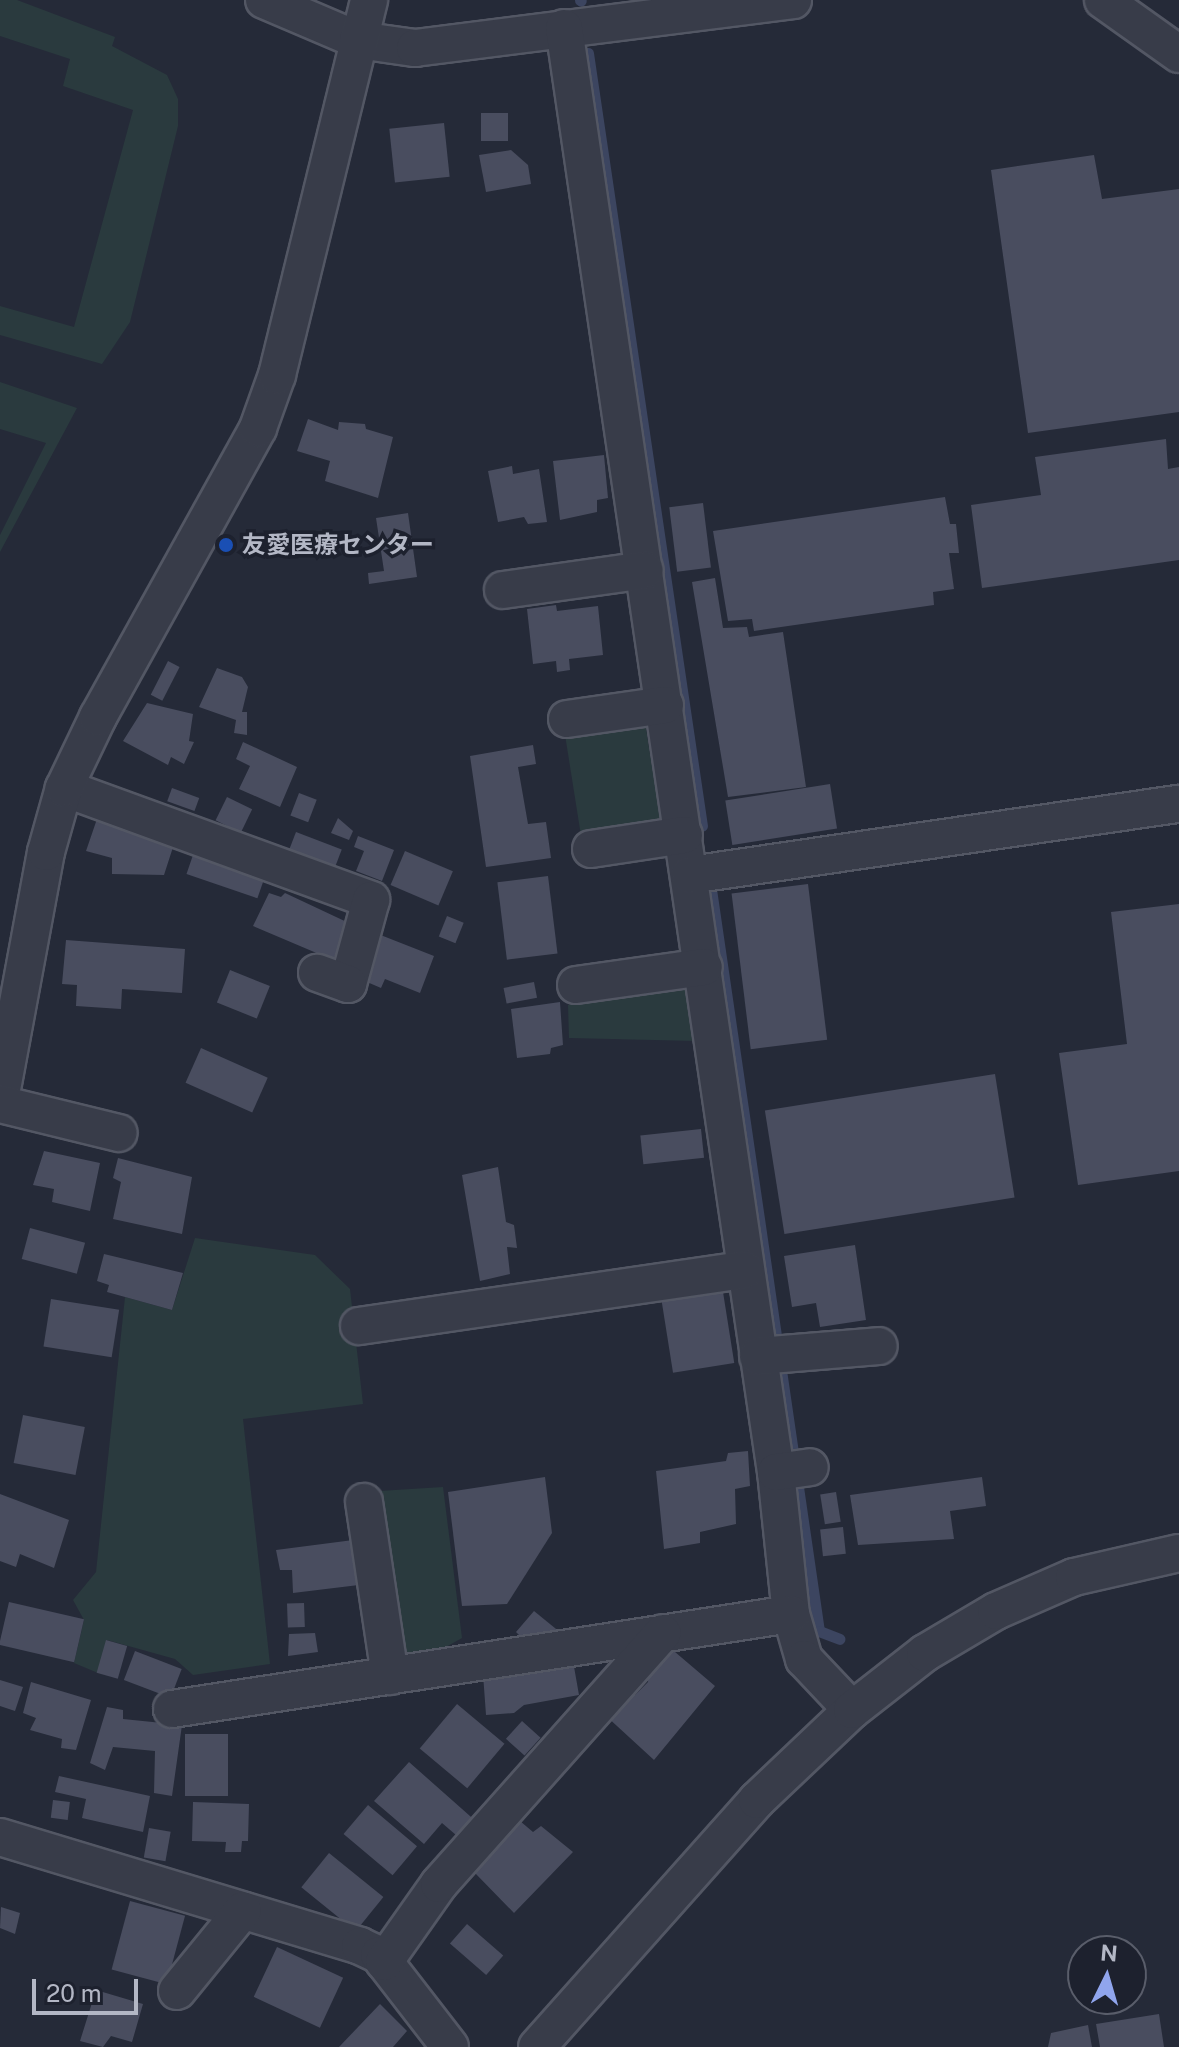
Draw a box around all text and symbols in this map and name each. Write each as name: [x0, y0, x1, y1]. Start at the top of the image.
place label: 友愛医療センター: [242, 531, 434, 559]
marker: 友愛医療センター: [217, 536, 235, 554]
north arrow: [1067, 1935, 1147, 2015]
text: N: [1099, 1939, 1119, 1967]
scale bar: [36, 1963, 142, 2013]
text: 20 m: [46, 1979, 102, 2007]

